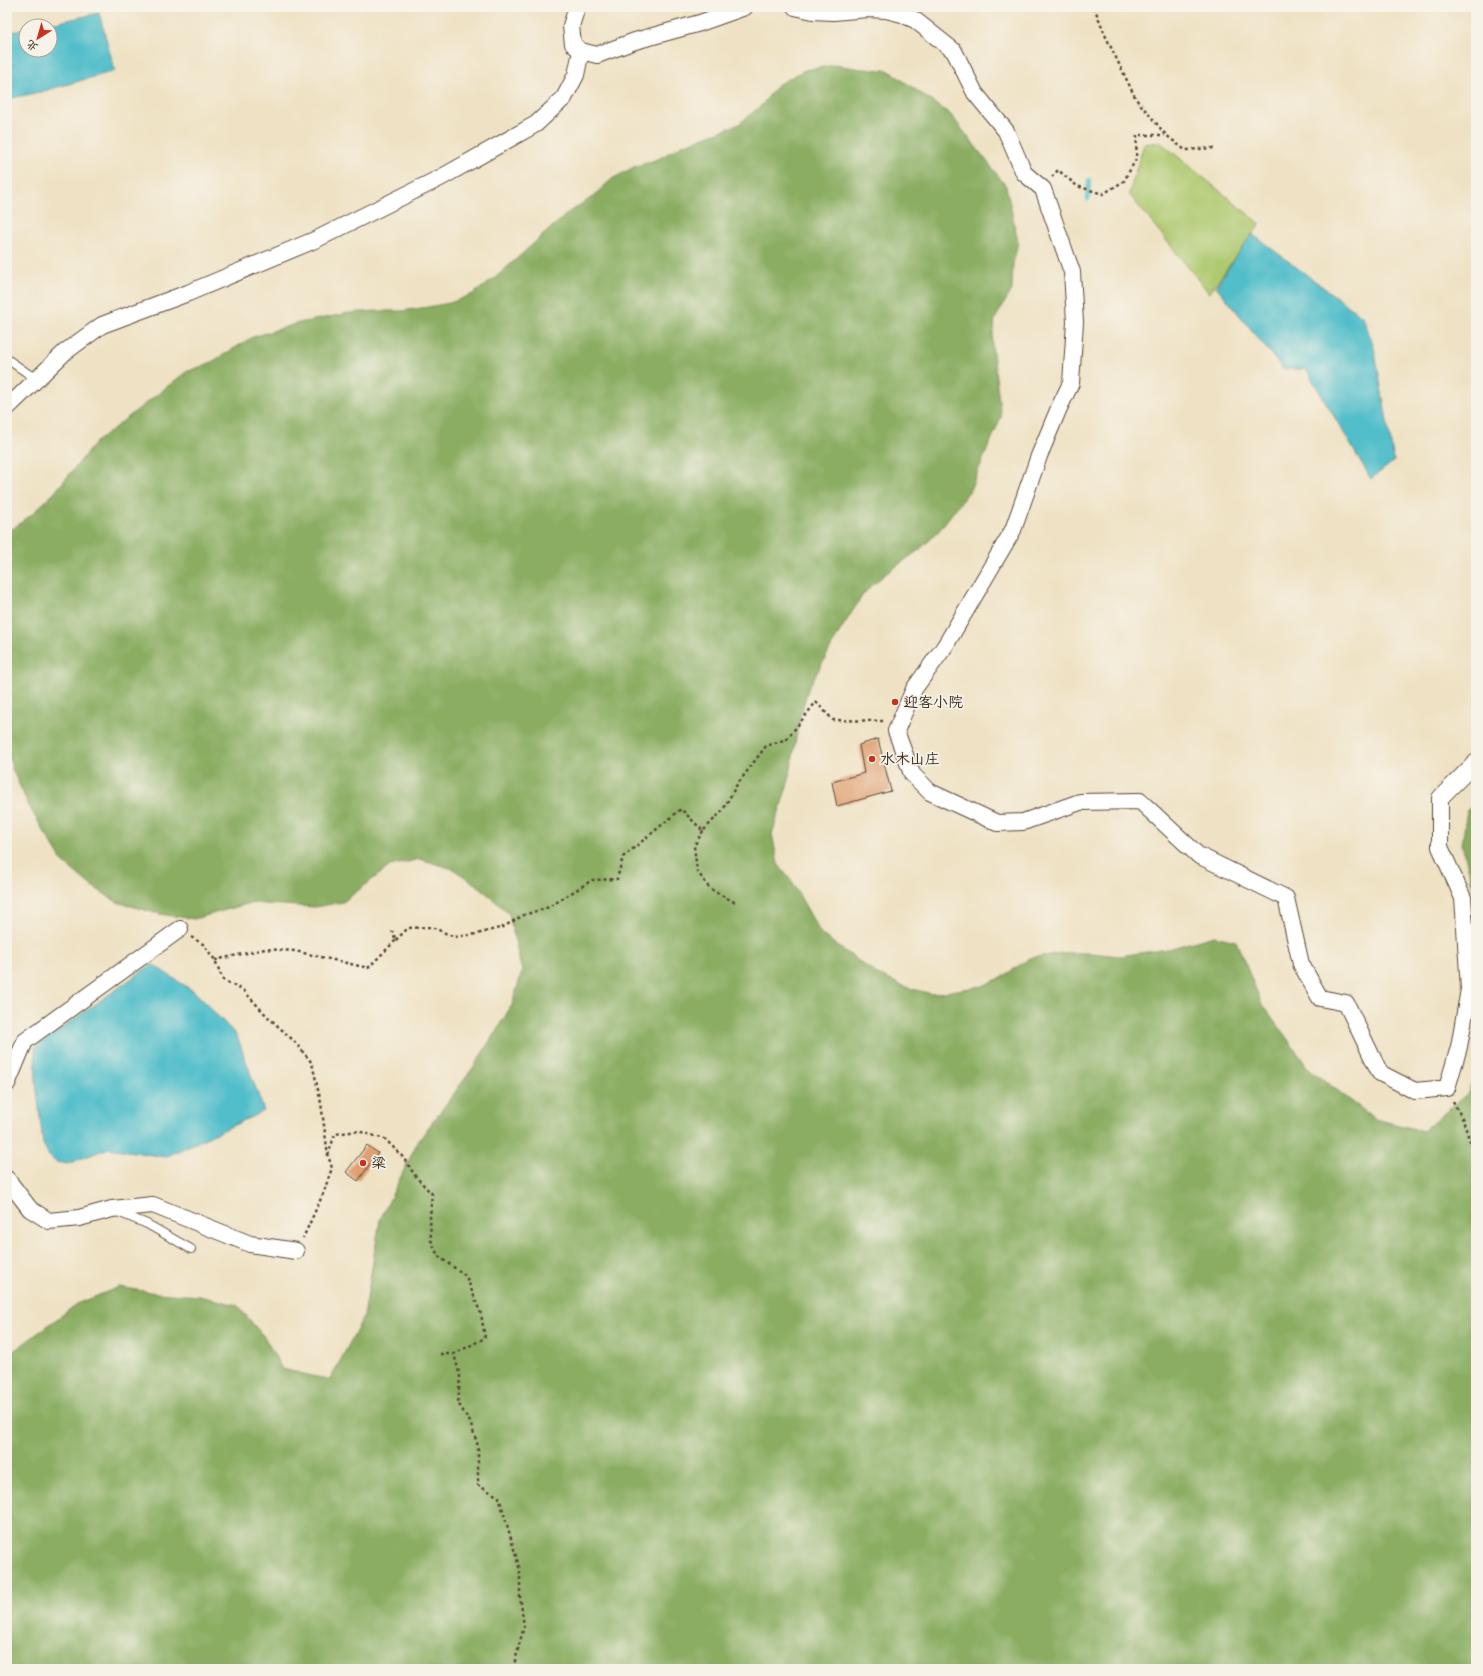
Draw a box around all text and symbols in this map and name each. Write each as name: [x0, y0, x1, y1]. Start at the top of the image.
north arrow: [18, 18, 58, 58]
text: 北: [22, 35, 42, 56]
place label: 迎客小院: [903, 689, 963, 715]
marker: 迎客小院: [890, 697, 900, 707]
place label: 水木山庄: [880, 746, 940, 772]
marker: 水木山庄: [867, 754, 877, 764]
place label: 梁: [371, 1150, 386, 1176]
marker: 梁: [358, 1158, 368, 1168]

